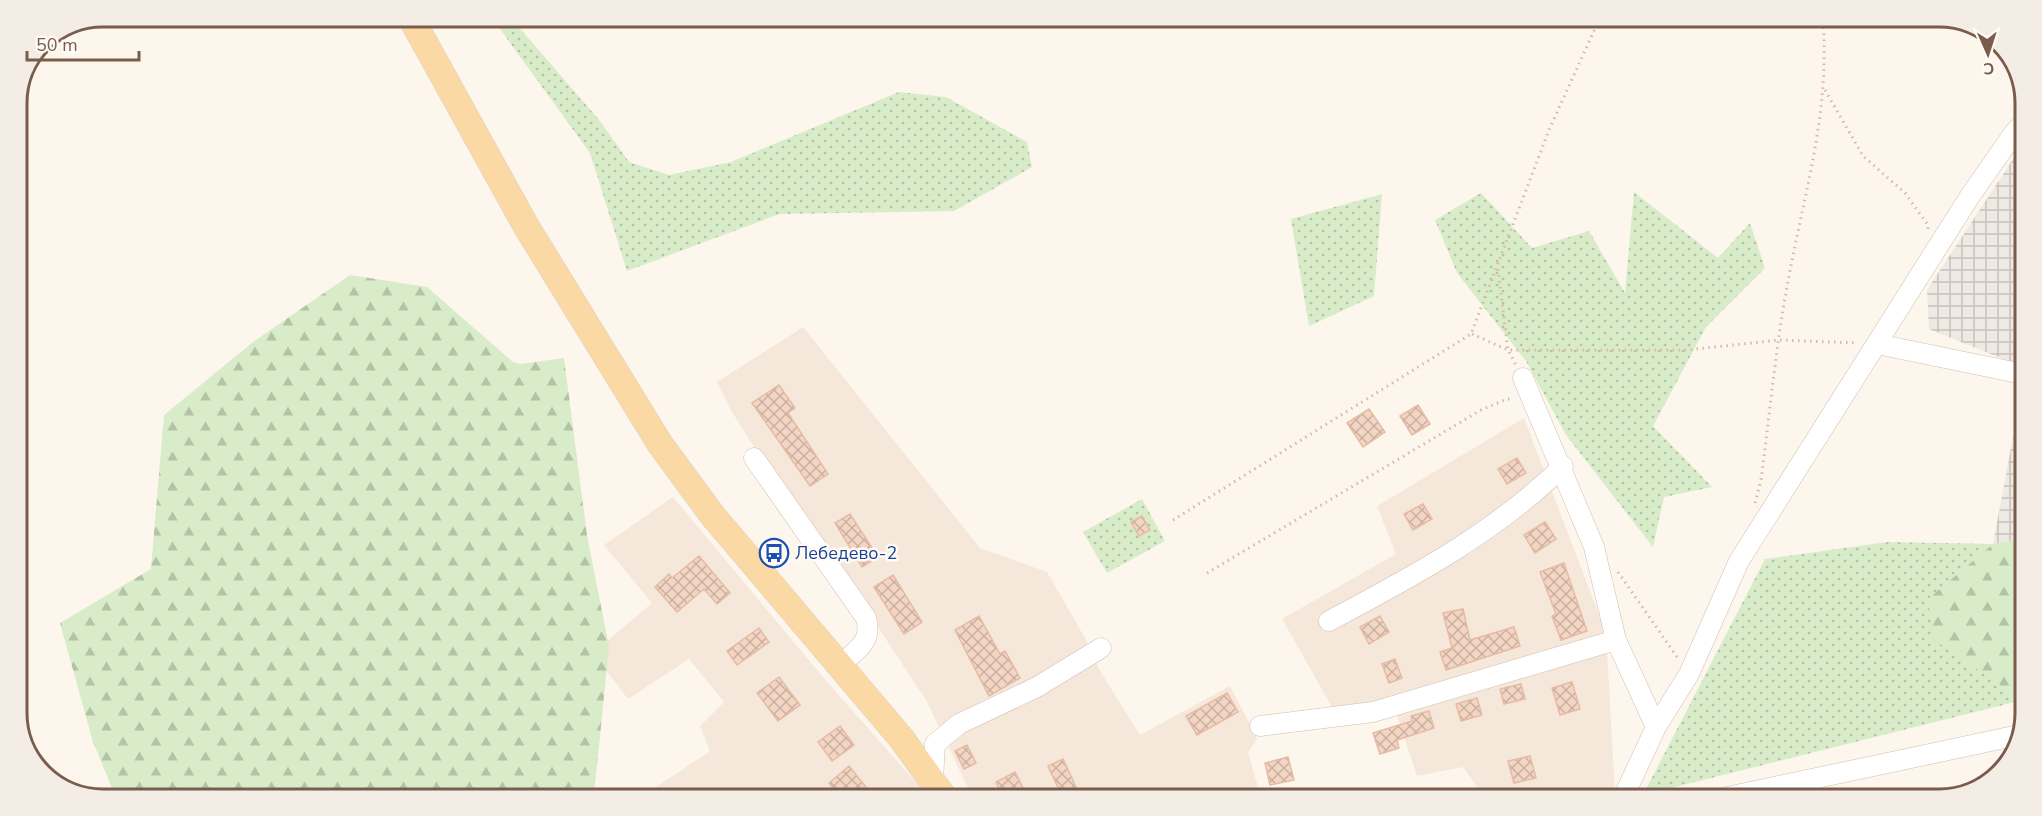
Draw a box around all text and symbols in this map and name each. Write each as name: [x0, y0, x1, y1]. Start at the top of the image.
scale bar: [27, 24, 140, 62]
north arrow: [1958, 24, 2018, 84]
text: 50 m: [36, 33, 78, 57]
text: С: [1983, 57, 1995, 79]
bus stop icon: Лебедево-2: [758, 537, 790, 569]
place label: Лебедево-2: [795, 541, 897, 565]

